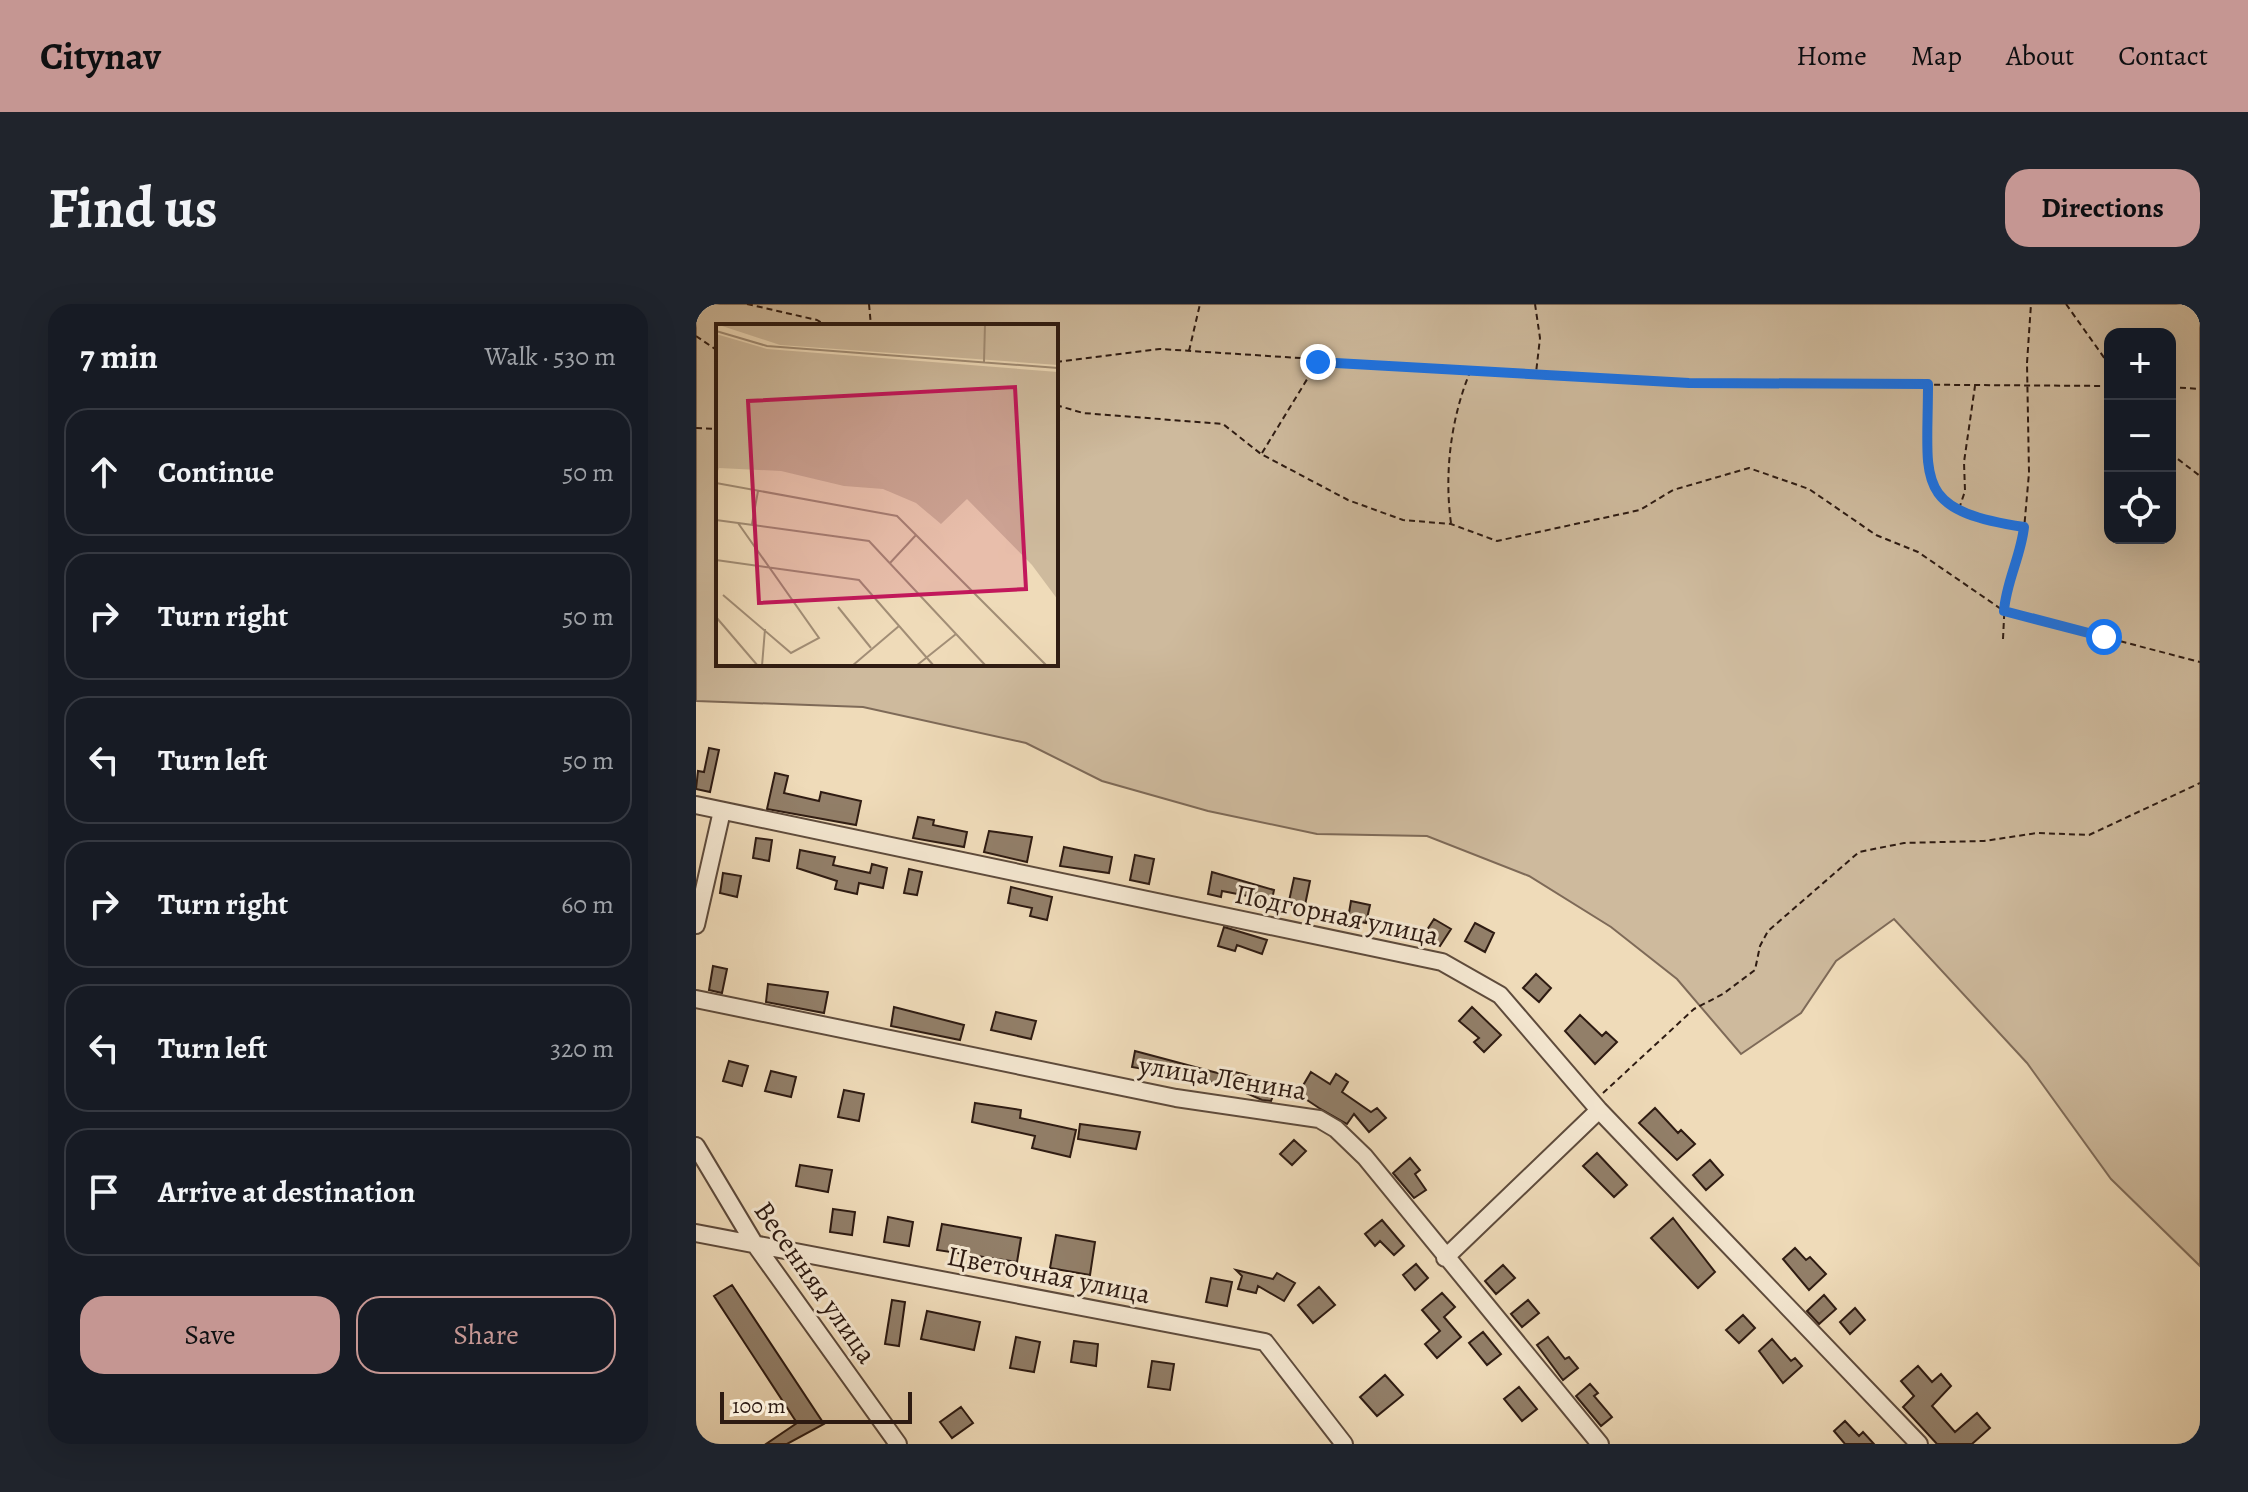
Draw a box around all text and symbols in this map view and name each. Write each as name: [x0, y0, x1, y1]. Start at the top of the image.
text: Citynav: [40, 30, 161, 82]
text: Home: [1796, 37, 1867, 75]
text: Map: [1911, 37, 1962, 75]
text: About: [2006, 37, 2074, 75]
text: Contact: [2118, 37, 2208, 75]
button: Directions: [2005, 169, 2200, 247]
text: Find us: [48, 170, 218, 246]
inset map: [716, 324, 1058, 666]
map controls: [2104, 328, 2176, 544]
button: +: [2104, 328, 2176, 400]
text: 7 min: [80, 333, 158, 380]
text: Walk · 530 m: [484, 339, 616, 374]
route end: [1300, 344, 1336, 380]
button: −: [2104, 400, 2176, 472]
icon: ahead: [82, 450, 126, 494]
text: Continue: [158, 452, 274, 492]
text: 50 m: [562, 455, 614, 490]
button: locate: [2104, 472, 2176, 544]
icon: right: [82, 594, 126, 638]
text: Turn right: [158, 596, 288, 636]
text: 50 m: [562, 599, 614, 634]
route start: [2086, 619, 2122, 655]
icon: left: [82, 738, 126, 782]
text: Turn left: [158, 740, 267, 780]
text: 50 m: [562, 743, 614, 778]
street label: Подгорная улица: [1231, 875, 1442, 955]
icon: right: [82, 882, 126, 926]
text: Turn right: [158, 884, 288, 924]
text: 60 m: [561, 887, 614, 922]
icon: left: [82, 1026, 126, 1070]
text: Turn left: [158, 1028, 267, 1068]
text: 320 m: [550, 1031, 614, 1066]
street label: улица Ленина: [1135, 1046, 1310, 1110]
icon: arrive: [82, 1170, 126, 1214]
text: Arrive at destination: [158, 1172, 415, 1212]
street label: Весенняя улица: [745, 1194, 885, 1372]
street label: Цветочная улица: [944, 1237, 1154, 1313]
button: Save: [80, 1296, 340, 1374]
button: Share: [356, 1296, 616, 1374]
scale bar: [720, 1388, 912, 1424]
text: 100 m: [732, 1391, 786, 1421]

